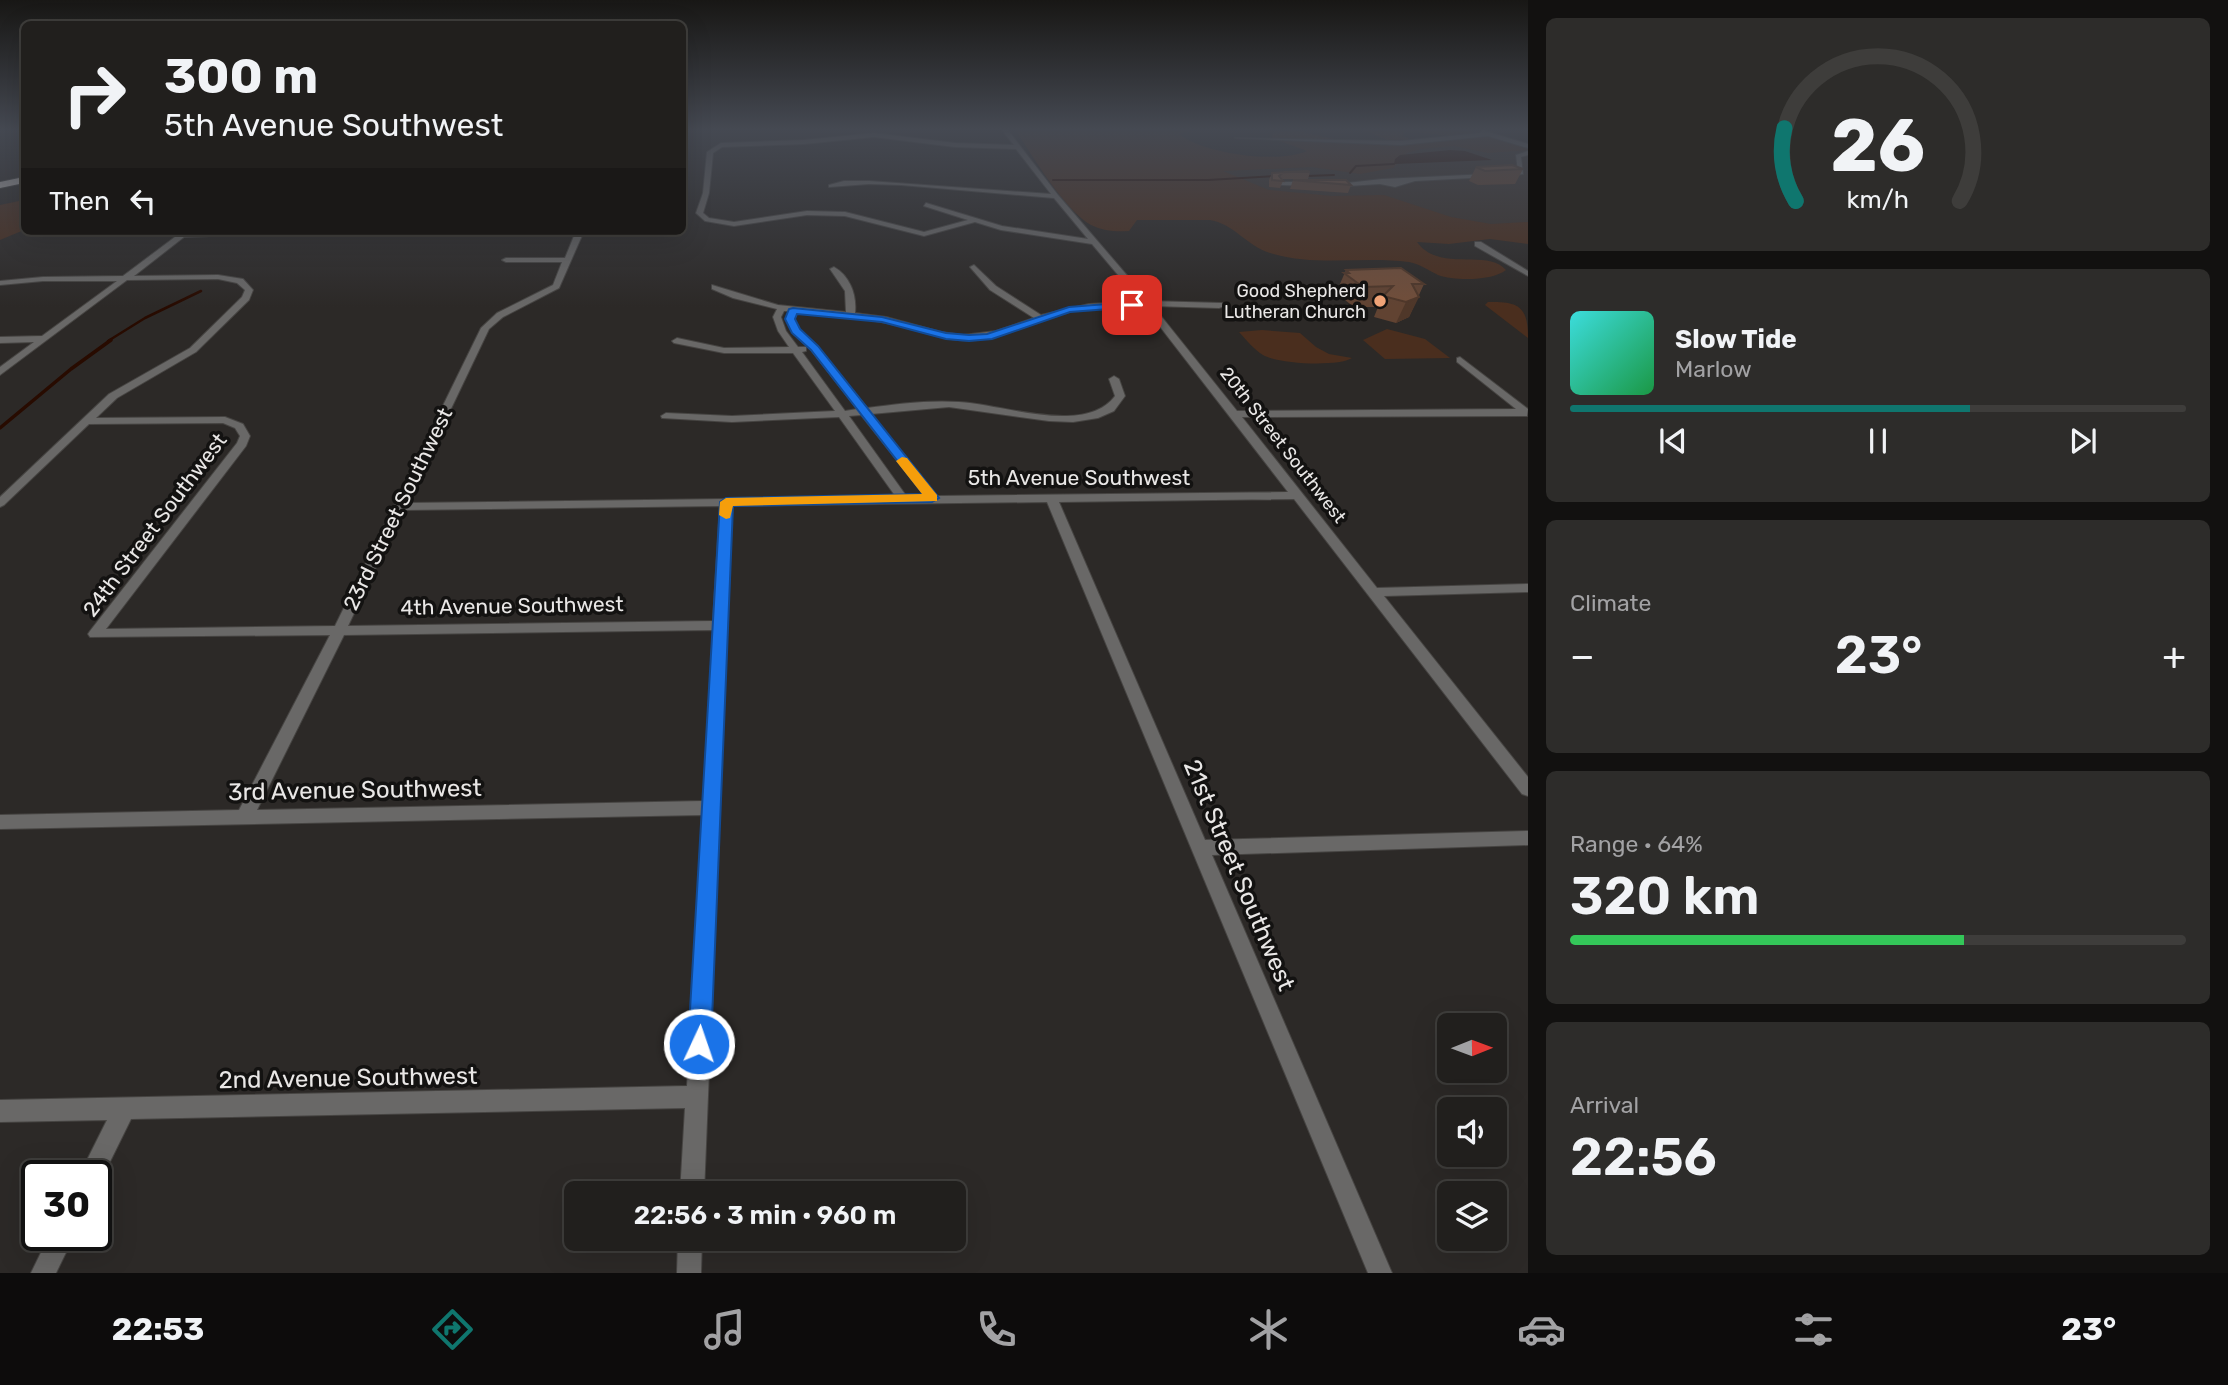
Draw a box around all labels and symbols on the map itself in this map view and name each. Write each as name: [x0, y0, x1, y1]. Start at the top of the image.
pin: [1102, 275, 1162, 335]
place label: Good Shepherd Lutheran Church: [1224, 280, 1366, 323]
marker: Good Shepherd Lutheran Church: [1372, 293, 1388, 309]
street label: 20th Street Southwest: [1215, 363, 1351, 527]
street label: 23rd Street Southwest: [338, 404, 457, 614]
street label: 24th Street Southwest: [78, 428, 232, 621]
street label: 5th Avenue Southwest: [968, 465, 1190, 490]
street label: 4th Avenue Southwest: [400, 591, 624, 620]
street label: 21st Street Southwest: [1178, 755, 1300, 995]
street label: 3rd Avenue Southwest: [228, 774, 482, 806]
position arrow: [662, 1007, 736, 1081]
north arrow: [1437, 1013, 1507, 1083]
street label: 2nd Avenue Southwest: [218, 1062, 478, 1094]
speed limit sign: 30: [21, 1160, 112, 1251]

